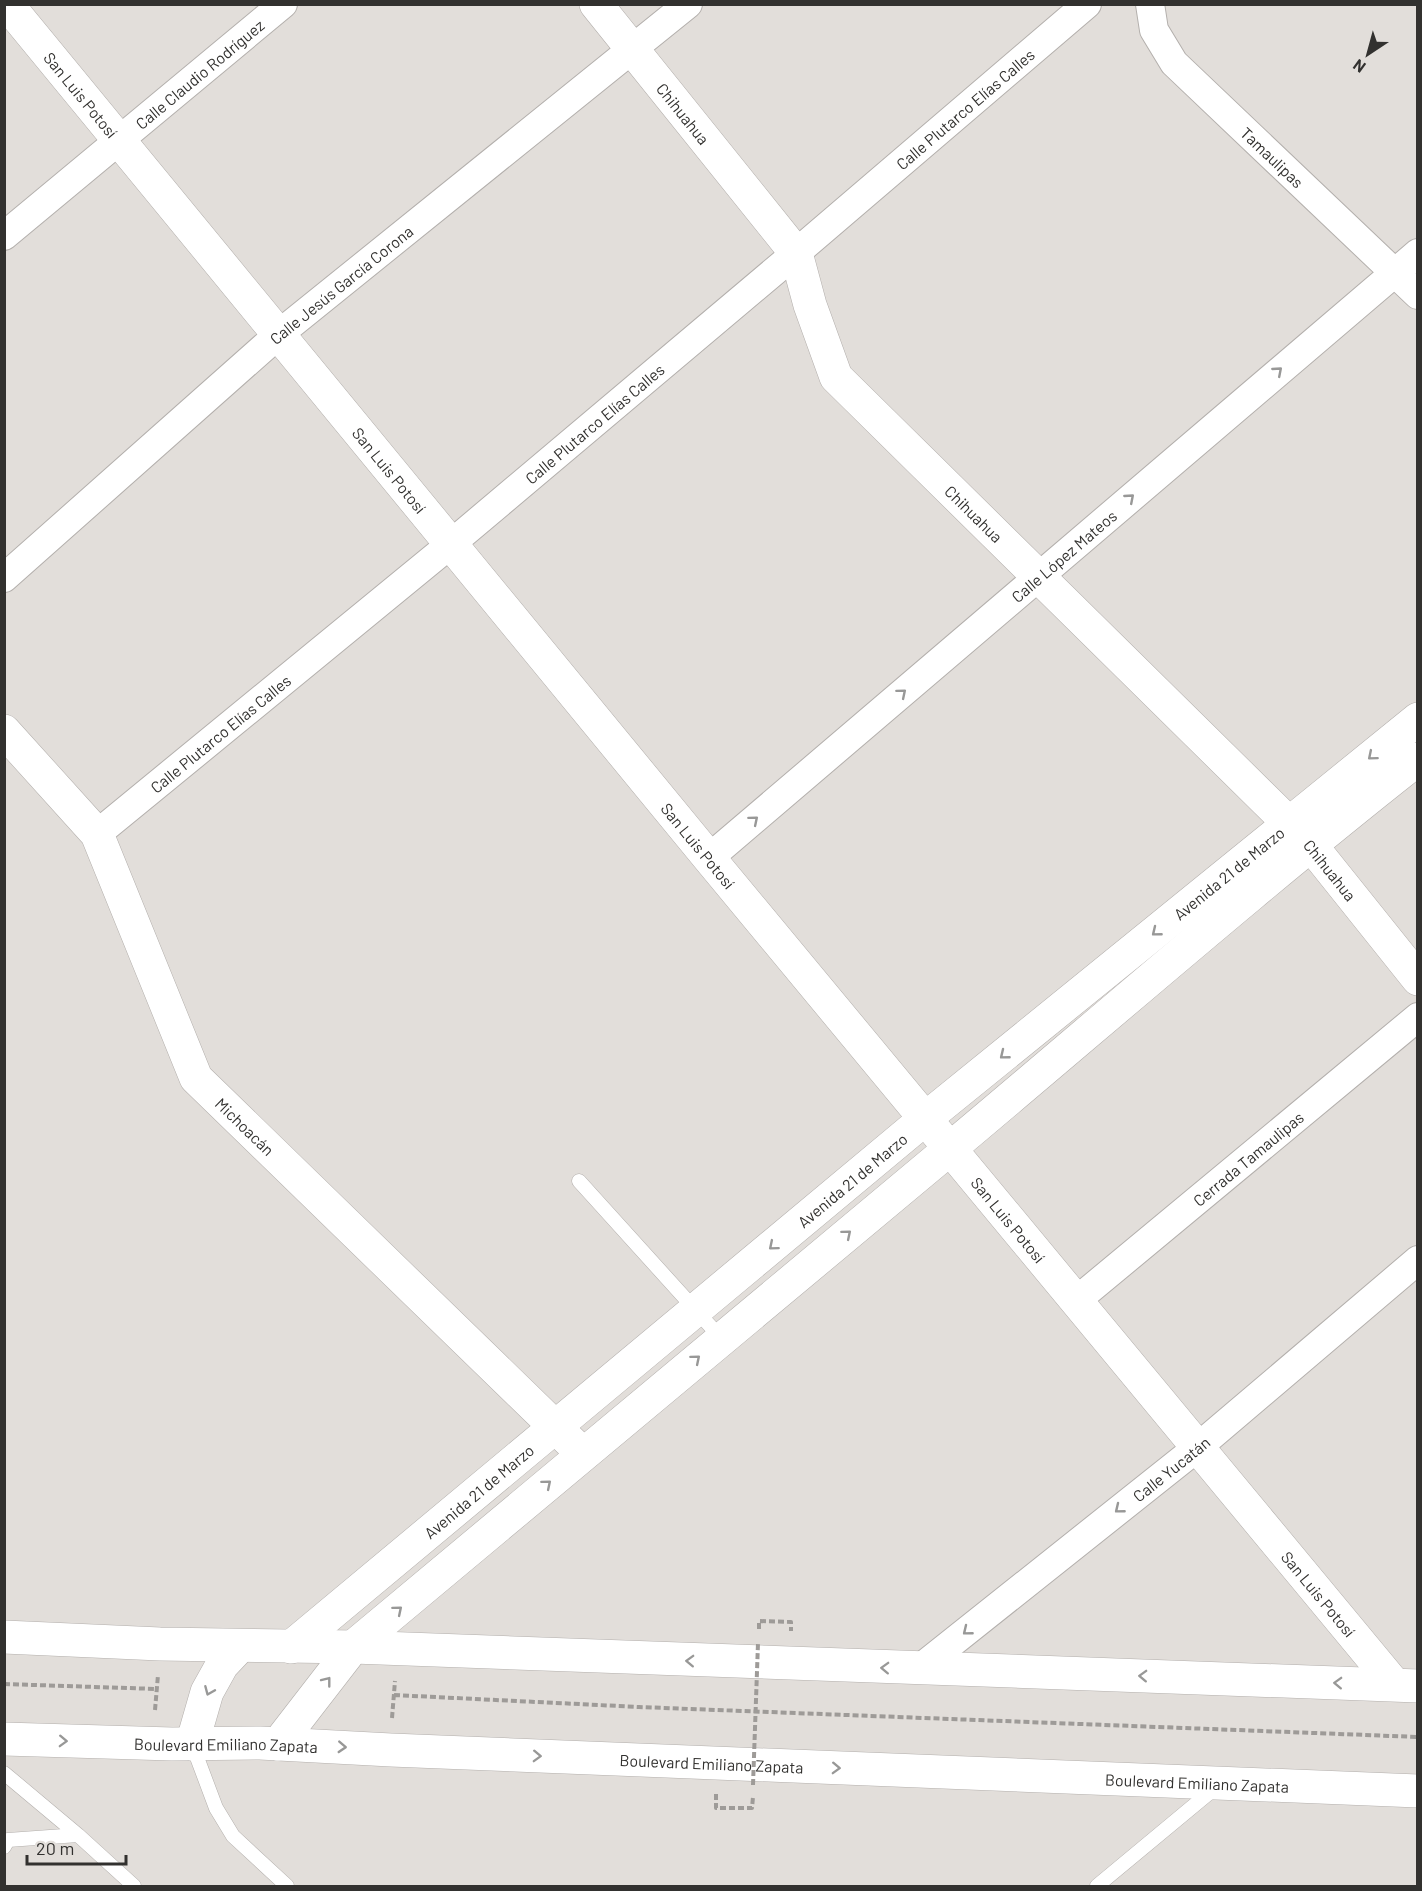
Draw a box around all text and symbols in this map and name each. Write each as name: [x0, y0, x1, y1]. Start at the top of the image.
street label: Calle Claudio Rodríguez: [131, 15, 267, 132]
north arrow: [1338, 24, 1398, 84]
street label: Calle Plutarco Elías Calles: [892, 44, 1038, 173]
street label: San Luis Potosí: [41, 48, 122, 142]
text: N: [1349, 56, 1369, 77]
street label: Chihuahua: [653, 79, 714, 148]
street label: Tamaulipas: [1237, 122, 1308, 191]
street label: Calle Jesús García Corona: [265, 221, 416, 348]
street label: Calle Plutarco Elías Calles: [521, 359, 668, 487]
one-way arrow: [1271, 367, 1282, 378]
street label: San Luis Potosí: [349, 423, 431, 517]
street label: Chihuahua: [942, 481, 1007, 546]
one-way arrow: [1123, 494, 1134, 505]
street label: Calle López Mateos: [1007, 505, 1120, 606]
street label: Calle Plutarco Elías Calles: [146, 670, 294, 796]
one-way arrow: [895, 689, 906, 700]
one-way arrow: [1368, 749, 1379, 760]
street label: San Luis Potosí: [658, 799, 740, 892]
one-way arrow: [747, 816, 758, 827]
street label: Avenida 21 de Marzo: [1169, 822, 1288, 923]
street label: Chihuahua: [1300, 835, 1361, 904]
one-way arrow: [1152, 925, 1163, 936]
one-way arrow: [1000, 1047, 1011, 1058]
street label: Michoacán: [212, 1093, 279, 1159]
street label: Cerrada Tamaulipas: [1189, 1107, 1307, 1210]
street label: Avenida 21 de Marzo: [793, 1129, 911, 1231]
street label: San Luis Potosí: [968, 1173, 1050, 1266]
one-way arrow: [840, 1231, 851, 1242]
one-way arrow: [769, 1238, 780, 1249]
one-way arrow: [689, 1355, 700, 1366]
street label: Calle Yucatán: [1129, 1432, 1213, 1505]
street label: Avenida 21 de Marzo: [420, 1440, 537, 1542]
one-way arrow: [540, 1480, 551, 1491]
one-way arrow: [1115, 1502, 1126, 1513]
street label: San Luis Potosí: [1278, 1547, 1360, 1641]
one-way arrow: [391, 1606, 402, 1617]
one-way arrow: [962, 1623, 973, 1634]
one-way arrow: [686, 1654, 695, 1667]
one-way arrow: [881, 1662, 890, 1674]
one-way arrow: [1139, 1670, 1148, 1683]
one-way arrow: [1334, 1676, 1343, 1689]
one-way arrow: [320, 1677, 331, 1688]
one-way arrow: [204, 1684, 216, 1695]
street label: Boulevard Emiliano Zapata: [134, 1733, 318, 1756]
one-way arrow: [58, 1735, 67, 1747]
one-way arrow: [337, 1741, 346, 1754]
one-way arrow: [532, 1750, 541, 1762]
street label: Boulevard Emiliano Zapata: [619, 1750, 804, 1776]
one-way arrow: [832, 1762, 841, 1775]
street label: Boulevard Emiliano Zapata: [1105, 1769, 1289, 1795]
scale bar: [27, 1828, 126, 1866]
text: 20 m: [36, 1837, 74, 1859]

